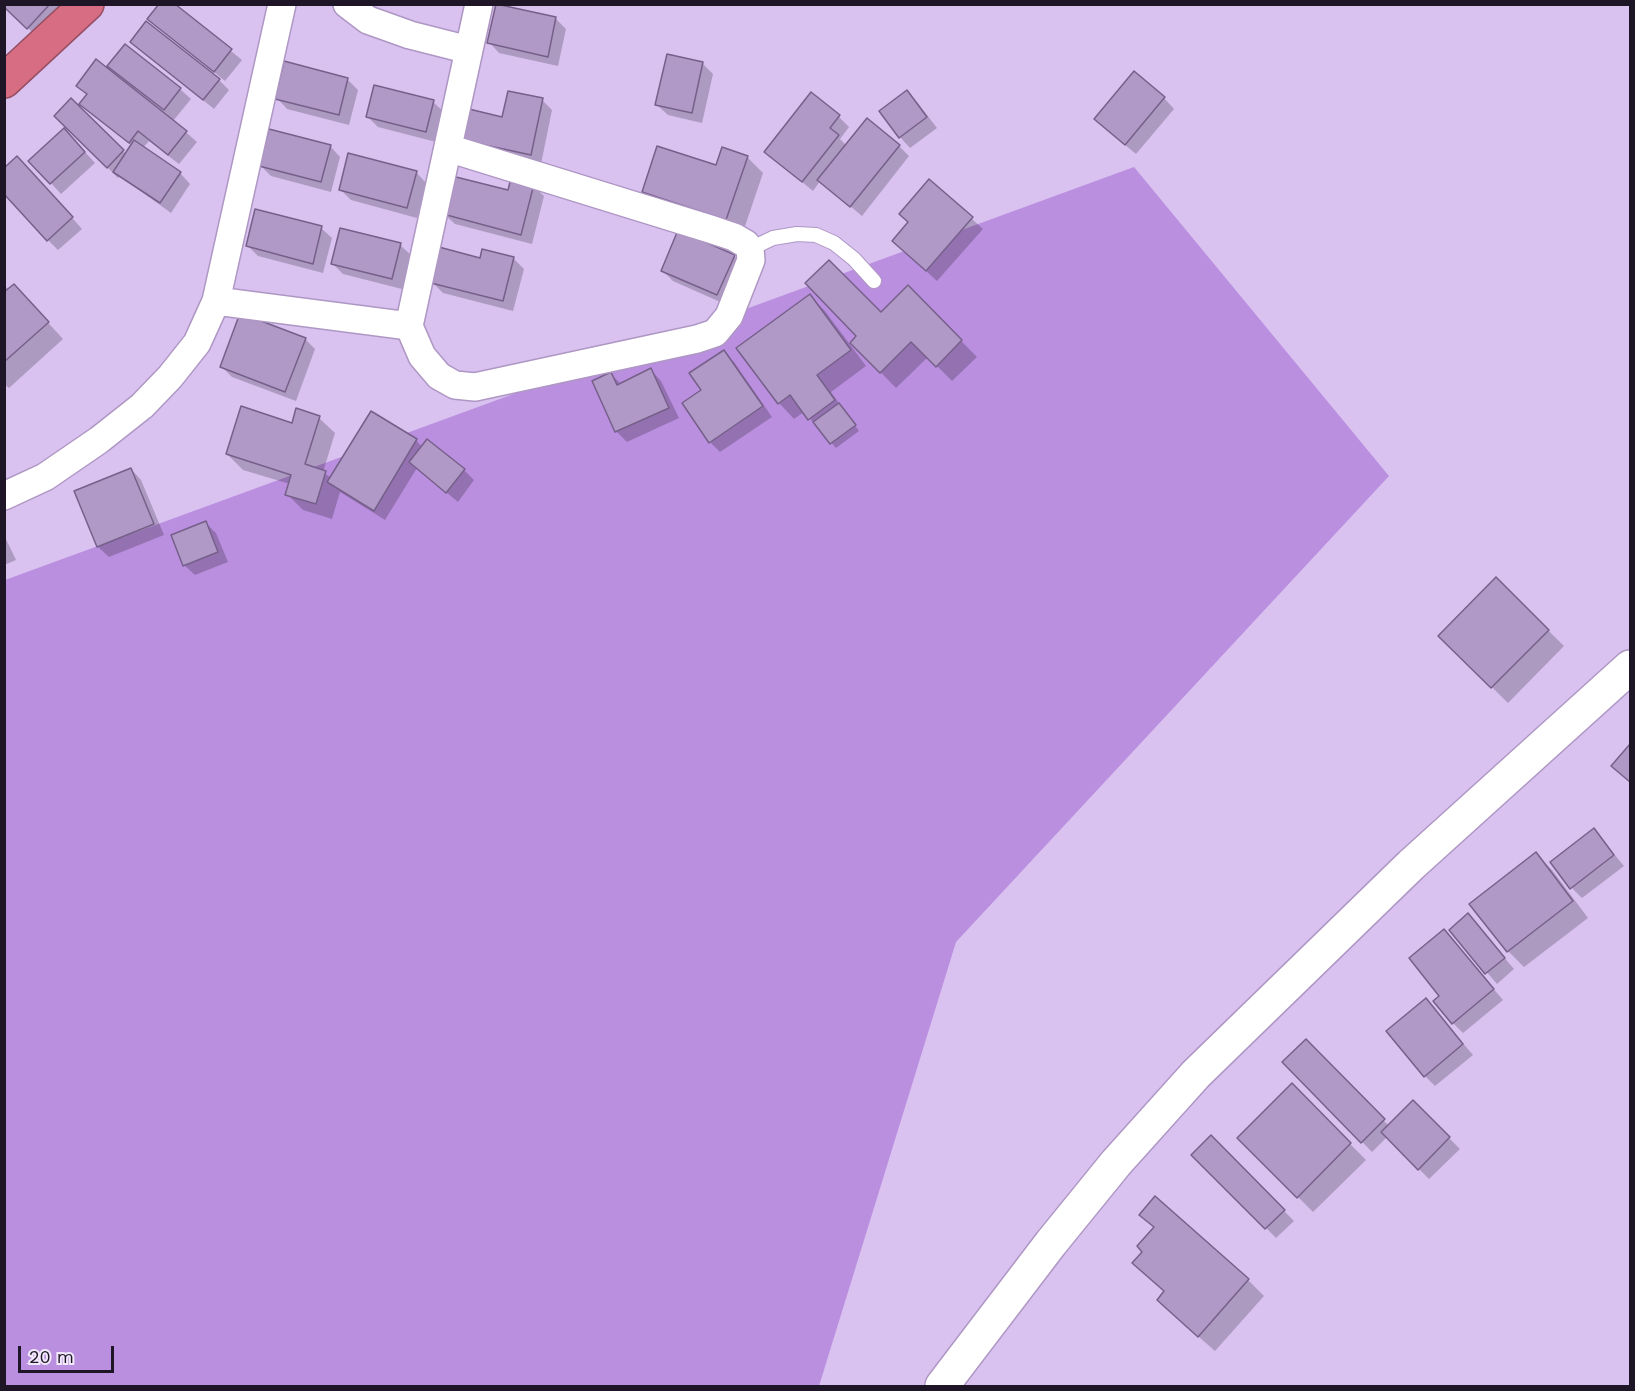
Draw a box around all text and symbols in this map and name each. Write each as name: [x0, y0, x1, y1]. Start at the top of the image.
scale bar: [21, 1334, 117, 1372]
text: 20 m: [29, 1346, 74, 1367]

